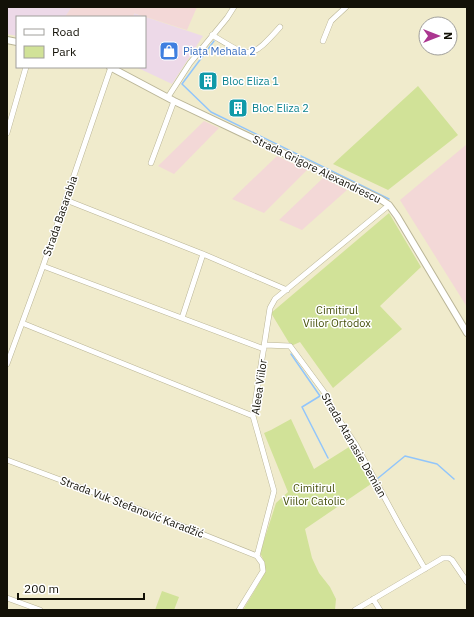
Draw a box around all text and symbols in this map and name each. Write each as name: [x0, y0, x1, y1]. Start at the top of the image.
legend: [16, 16, 146, 68]
north arrow: [418, 16, 458, 56]
text: Road: [52, 24, 80, 39]
text: N: [441, 32, 455, 40]
shop icon: Piața Mehala 2: [158, 40, 180, 62]
text: Park: [52, 44, 77, 59]
place label: Piața Mehala 2: [183, 44, 256, 58]
building icon: Bloc Eliza 1: [197, 70, 219, 92]
place label: Bloc Eliza 1: [222, 74, 279, 88]
building icon: Bloc Eliza 2: [227, 97, 249, 119]
place label: Bloc Eliza 2: [252, 101, 309, 115]
street label: Strada Grigore Alexandrescu: [251, 132, 383, 206]
street label: Strada Basarabia: [40, 174, 80, 258]
park label: Cimitirul Viilor Ortodox: [303, 303, 371, 330]
street label: Aleea Viilor: [248, 358, 270, 416]
street label: Strada Atanasie Demian: [318, 390, 390, 500]
street label: Strada Vuk Stefanović Karadžić: [58, 473, 206, 541]
park label: Cimitirul Viilor Catolic: [283, 481, 345, 508]
scale bar: [18, 575, 144, 601]
text: 200 m: [24, 581, 59, 596]

